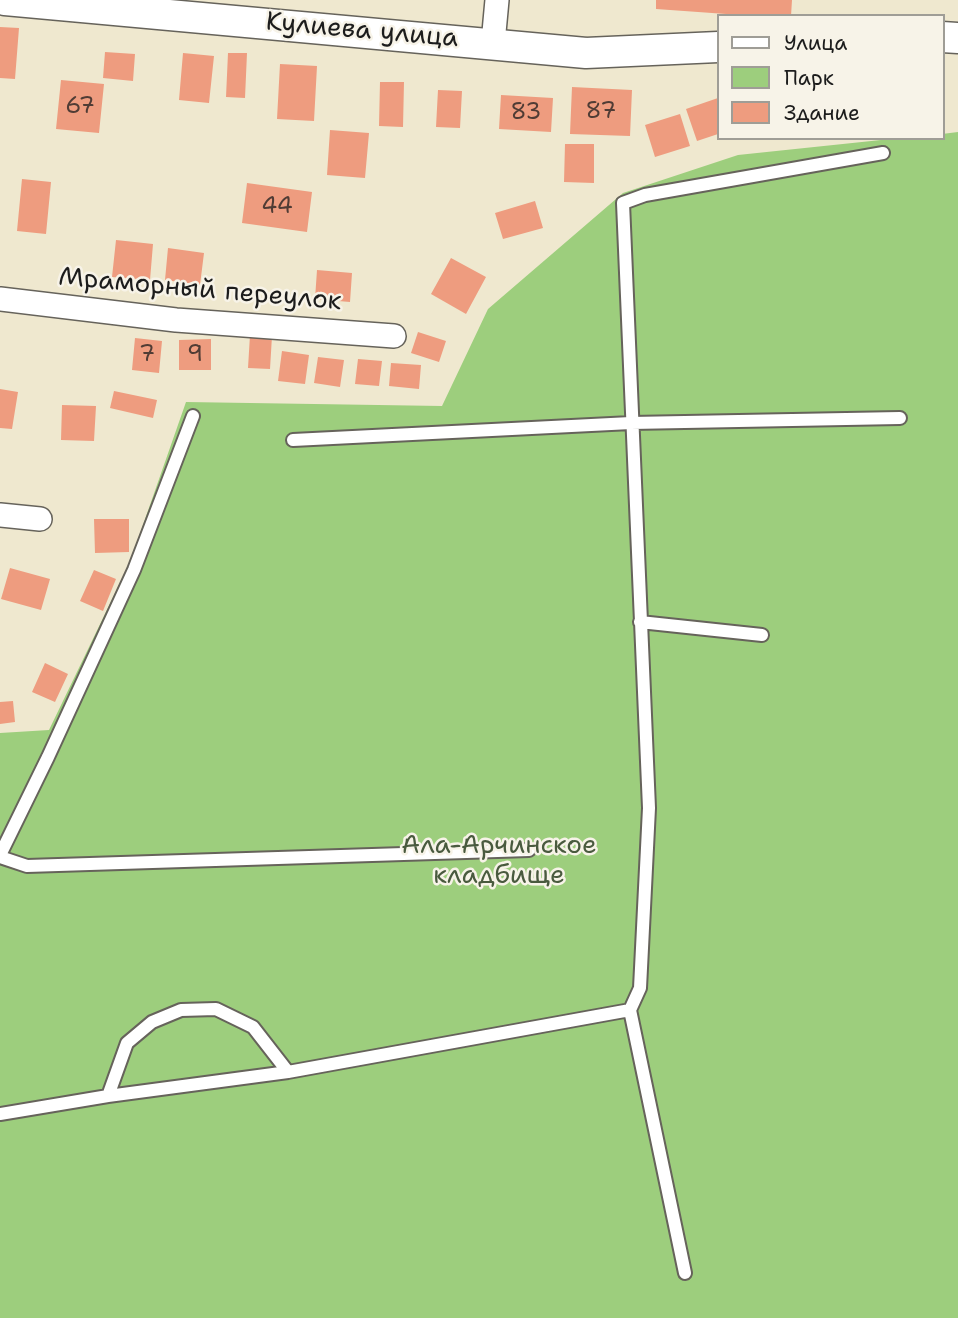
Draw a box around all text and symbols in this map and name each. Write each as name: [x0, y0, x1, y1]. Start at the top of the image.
street label: Кулиева улица: [264, 7, 460, 55]
legend: [716, 14, 944, 140]
text: Улица: [784, 29, 847, 57]
text: Парк: [784, 64, 834, 92]
house number: 67: [65, 93, 95, 121]
house number: 87: [586, 98, 616, 126]
house number: 83: [511, 99, 541, 127]
text: Здание: [784, 99, 860, 127]
house number: 44: [261, 193, 293, 221]
street label: Мраморный переулок: [57, 262, 343, 318]
house number: 7: [139, 341, 155, 369]
house number: 9: [187, 341, 203, 369]
park label: Ала-Арчинское кладбище: [401, 830, 597, 892]

